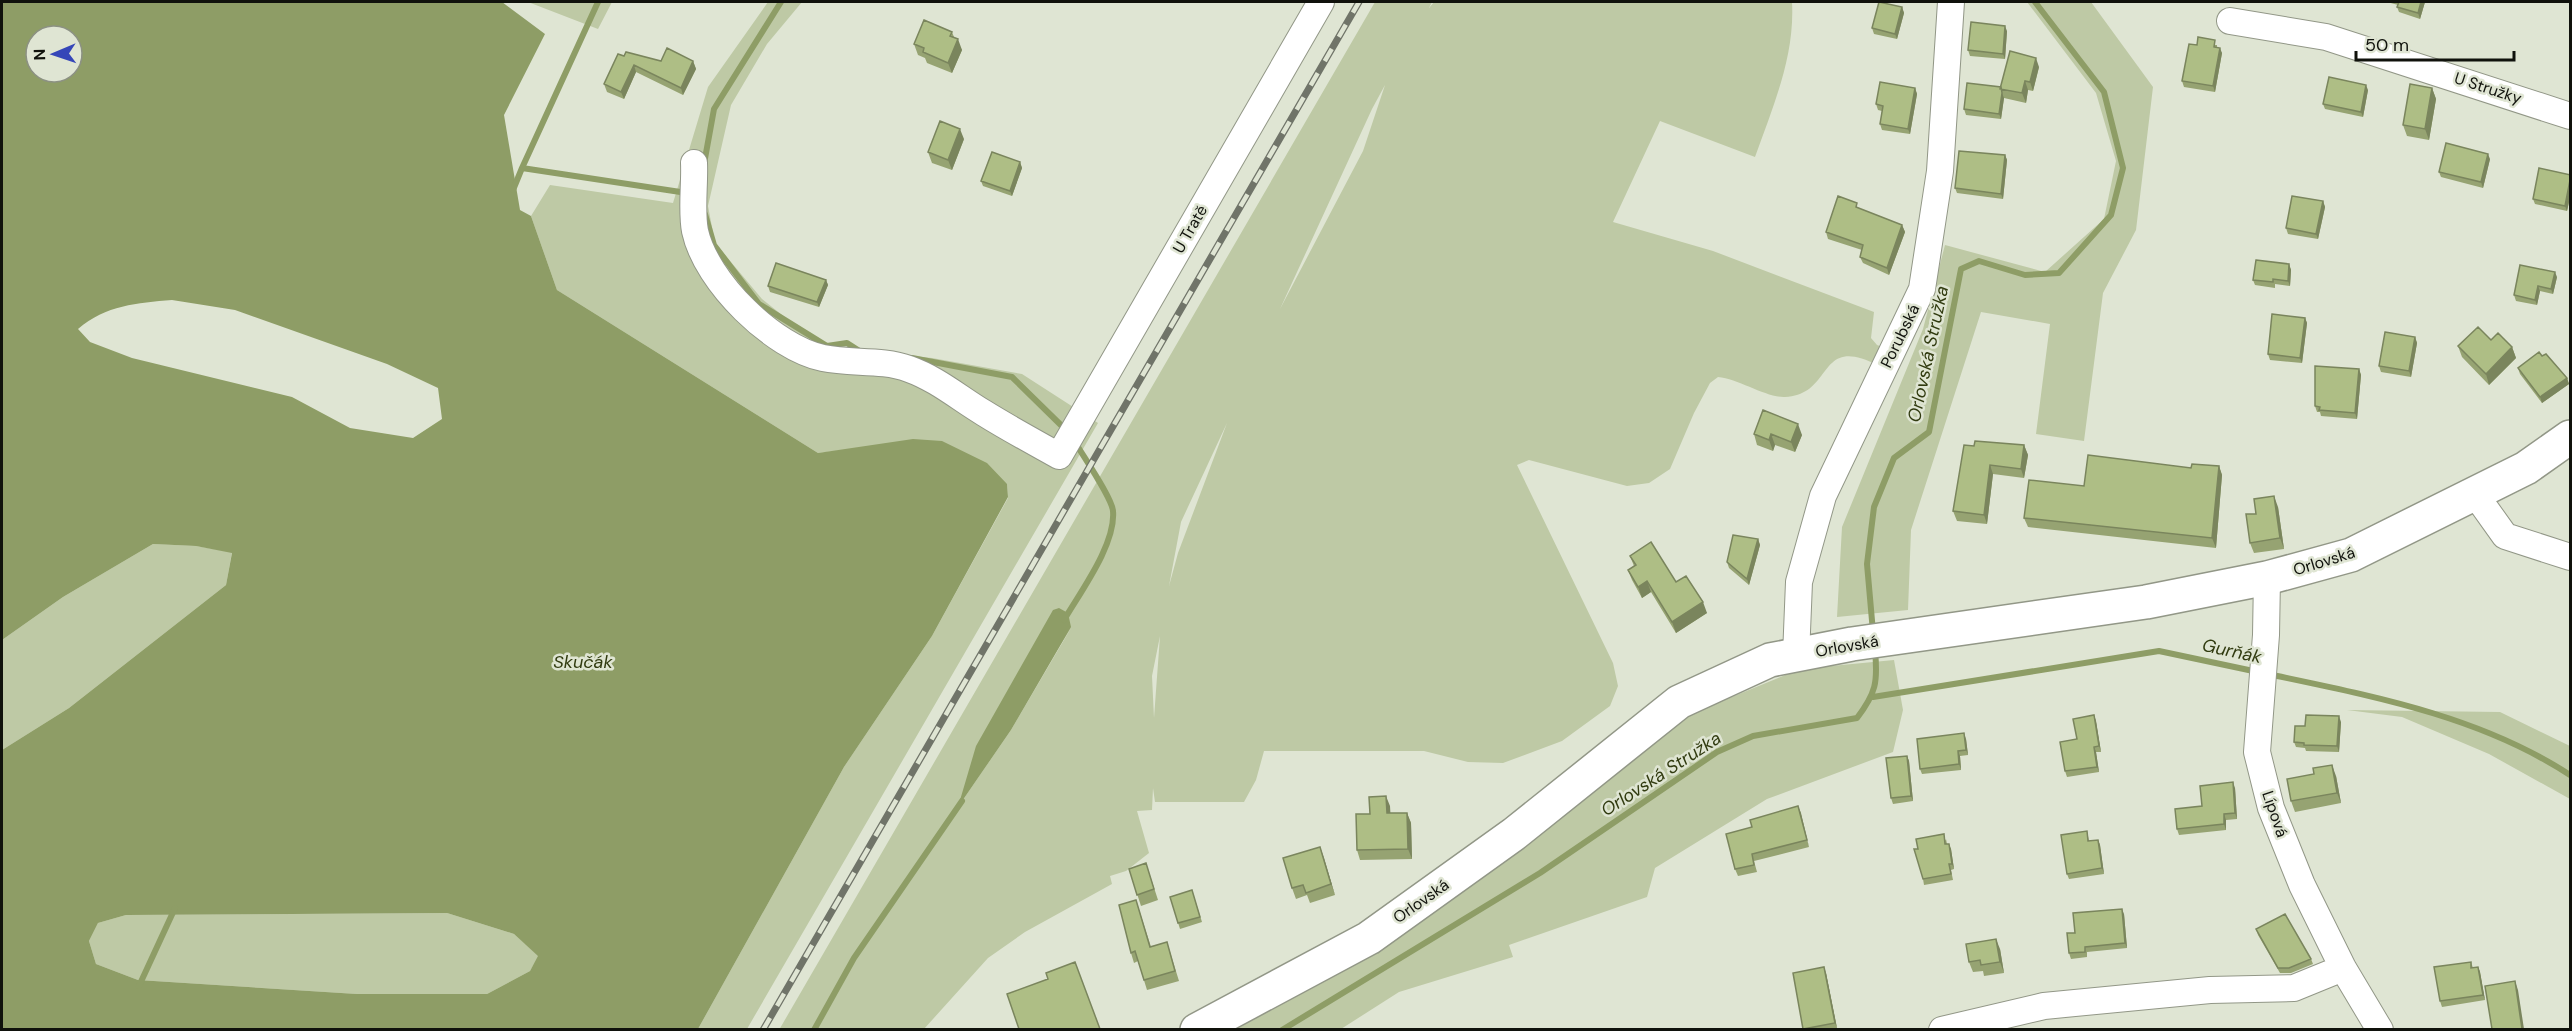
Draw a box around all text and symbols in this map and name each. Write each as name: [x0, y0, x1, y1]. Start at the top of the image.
north arrow: [24, 24, 84, 84]
scale bar: [2356, 24, 2514, 62]
text: 50 m: [2365, 33, 2409, 57]
text: N: [29, 48, 50, 61]
street label: U Stružky: [2452, 67, 2524, 109]
street label: U Tratě: [1168, 201, 1212, 257]
water label: Orlovská Stružka: [1902, 283, 1954, 424]
street label: Porubská: [1876, 301, 1924, 371]
street label: Orlovská: [2290, 542, 2358, 580]
street label: Orlovská: [1814, 630, 1880, 662]
water label: Gurňák: [2200, 633, 2265, 669]
water label: Skučák: [553, 650, 614, 674]
water label: Orlovská Stružka: [1596, 726, 1726, 822]
street label: Lípová: [2257, 788, 2293, 840]
street label: Orlovská: [1389, 874, 1453, 928]

